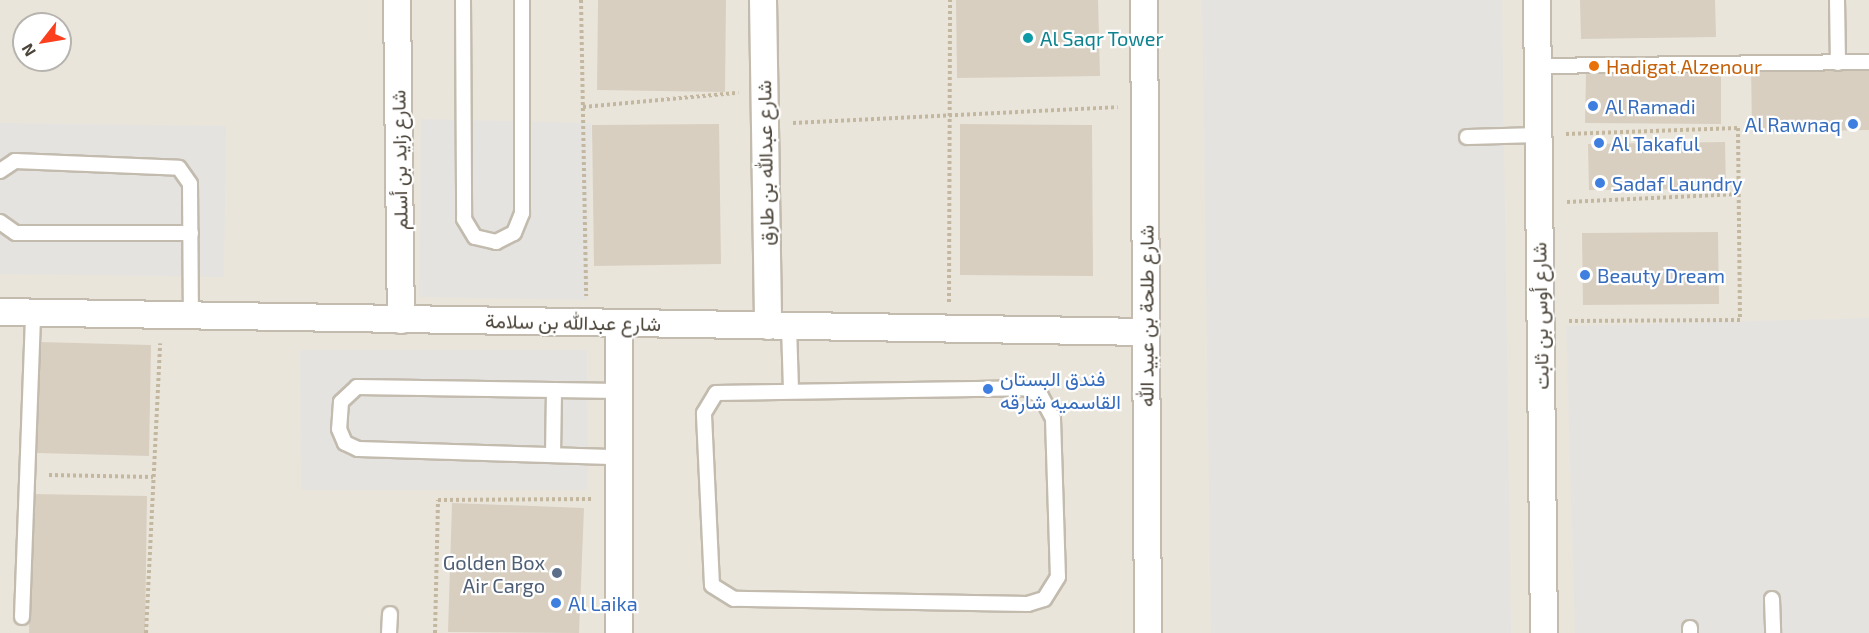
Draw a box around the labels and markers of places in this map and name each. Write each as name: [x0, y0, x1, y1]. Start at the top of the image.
place label: Al Saqr Tower: [1040, 26, 1165, 50]
marker: Al Saqr Tower: [1021, 31, 1035, 45]
place label: Hadigat Alzenour: [1606, 54, 1763, 78]
marker: Hadigat Alzenour: [1587, 59, 1601, 73]
place label: Al Ramadi: [1605, 94, 1696, 118]
marker: Al Ramadi: [1586, 99, 1600, 113]
place label: Al Rawnaq: [1744, 112, 1841, 136]
marker: Al Rawnaq: [1846, 117, 1860, 131]
place label: Al Takaful: [1611, 131, 1701, 155]
marker: Al Takaful: [1592, 136, 1606, 150]
place label: Sadaf Laundry: [1612, 171, 1743, 195]
marker: Sadaf Laundry: [1593, 176, 1607, 190]
place label: Beauty Dream: [1597, 263, 1725, 287]
marker: Beauty Dream: [1578, 268, 1592, 282]
place label: فندق البستان القاسميه شارقه: [1000, 366, 1121, 413]
marker: فندق البستان القاسميه شارقه: [981, 382, 995, 396]
place label: Golden Box Air Cargo: [443, 550, 545, 597]
marker: Golden Box Air Cargo: [550, 566, 564, 580]
place label: Al Laika: [568, 591, 638, 615]
marker: Al Laika: [549, 596, 563, 610]

